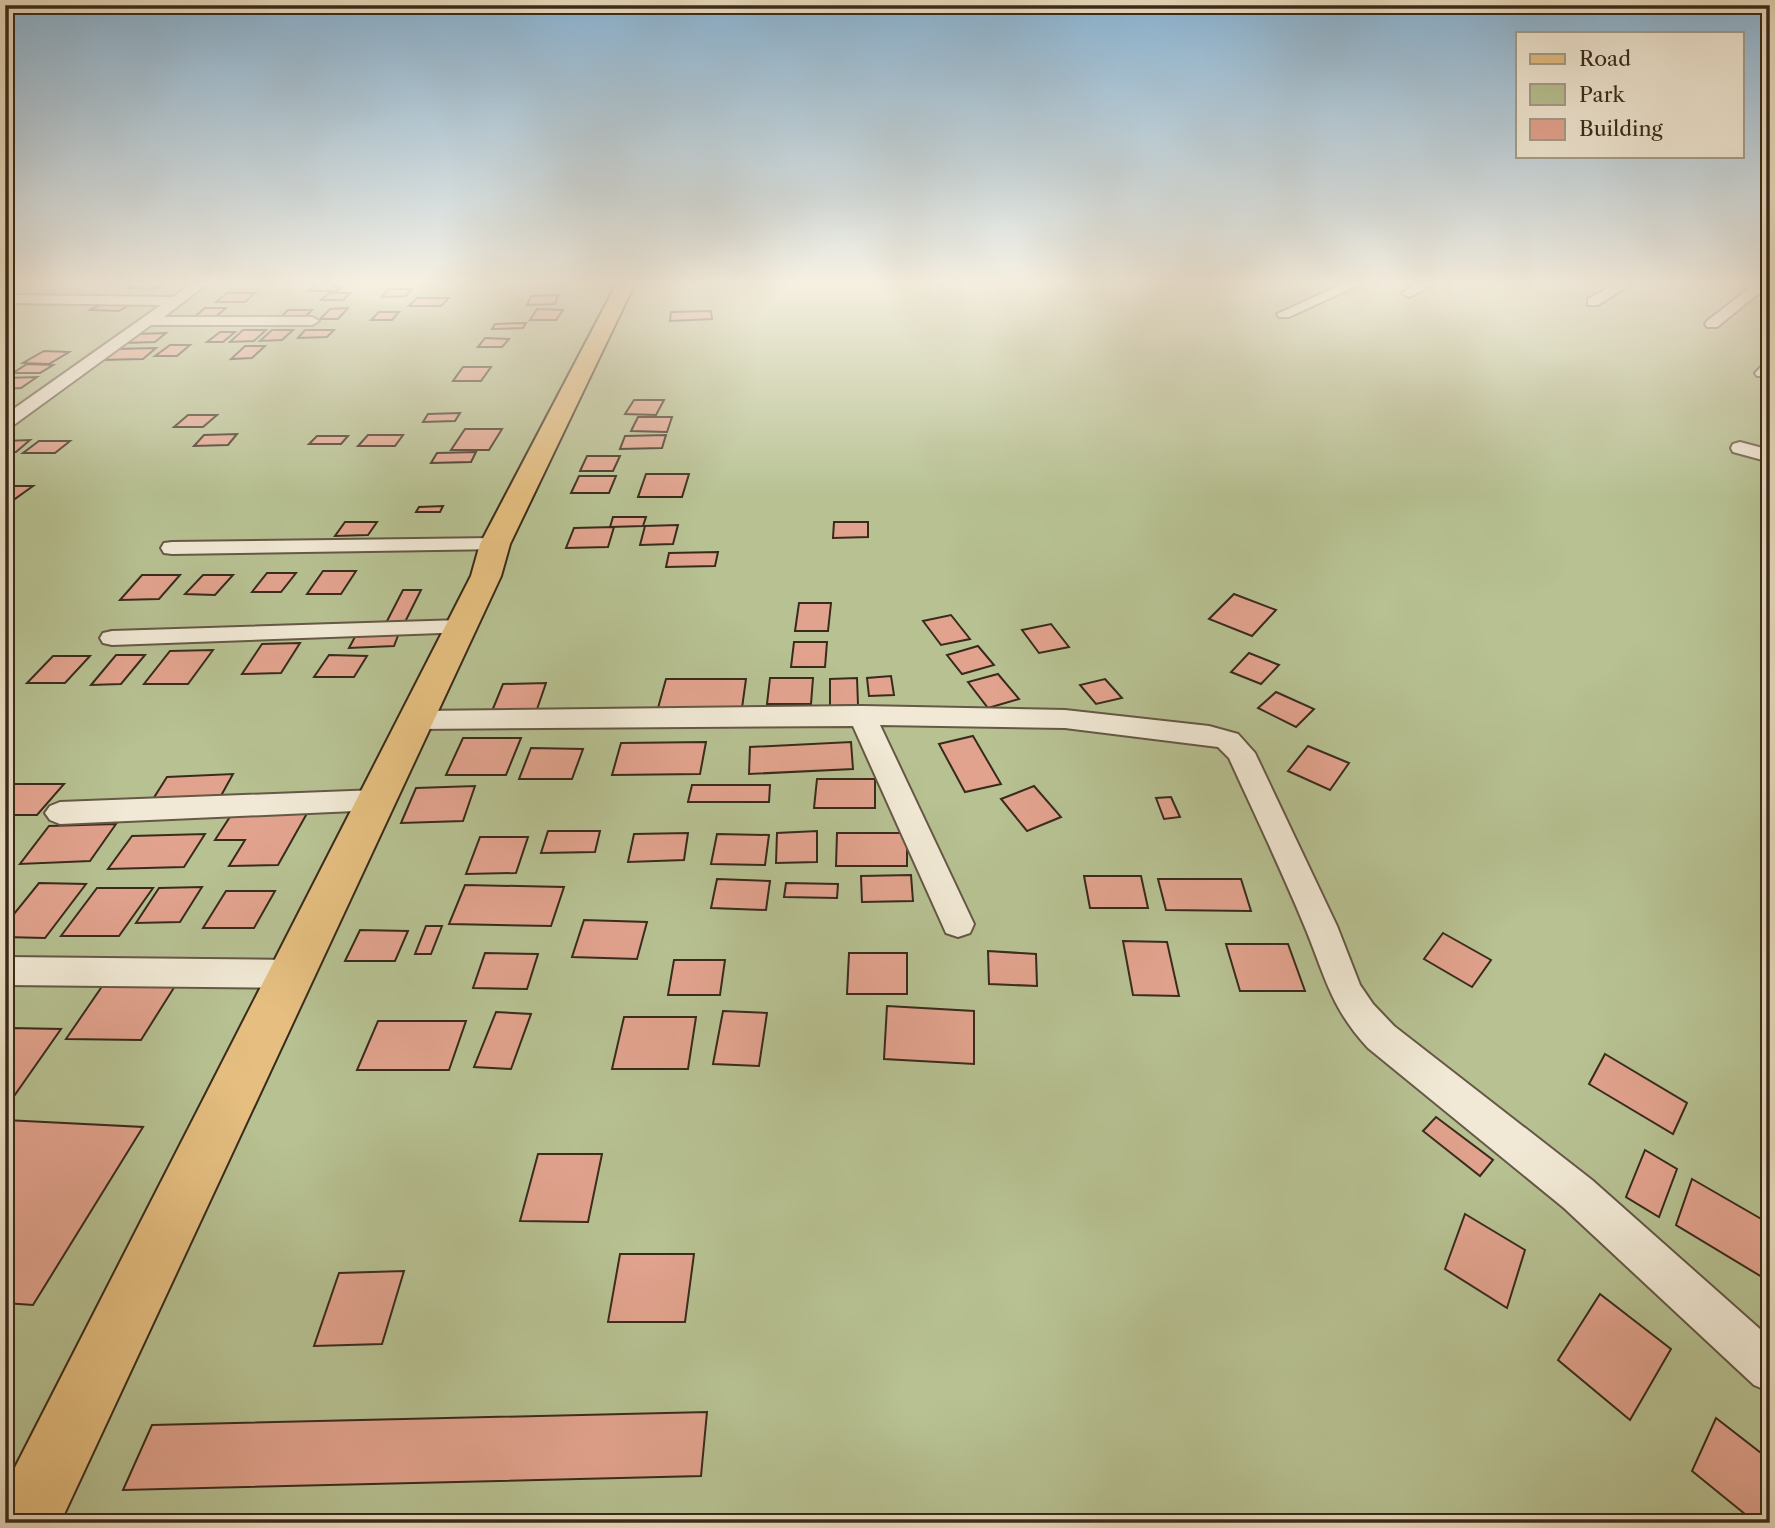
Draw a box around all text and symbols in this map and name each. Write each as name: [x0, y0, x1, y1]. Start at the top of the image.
legend: [1516, 32, 1744, 158]
text: Road: [1579, 46, 1631, 71]
text: Park: [1579, 82, 1625, 107]
text: Building: [1579, 116, 1664, 141]

